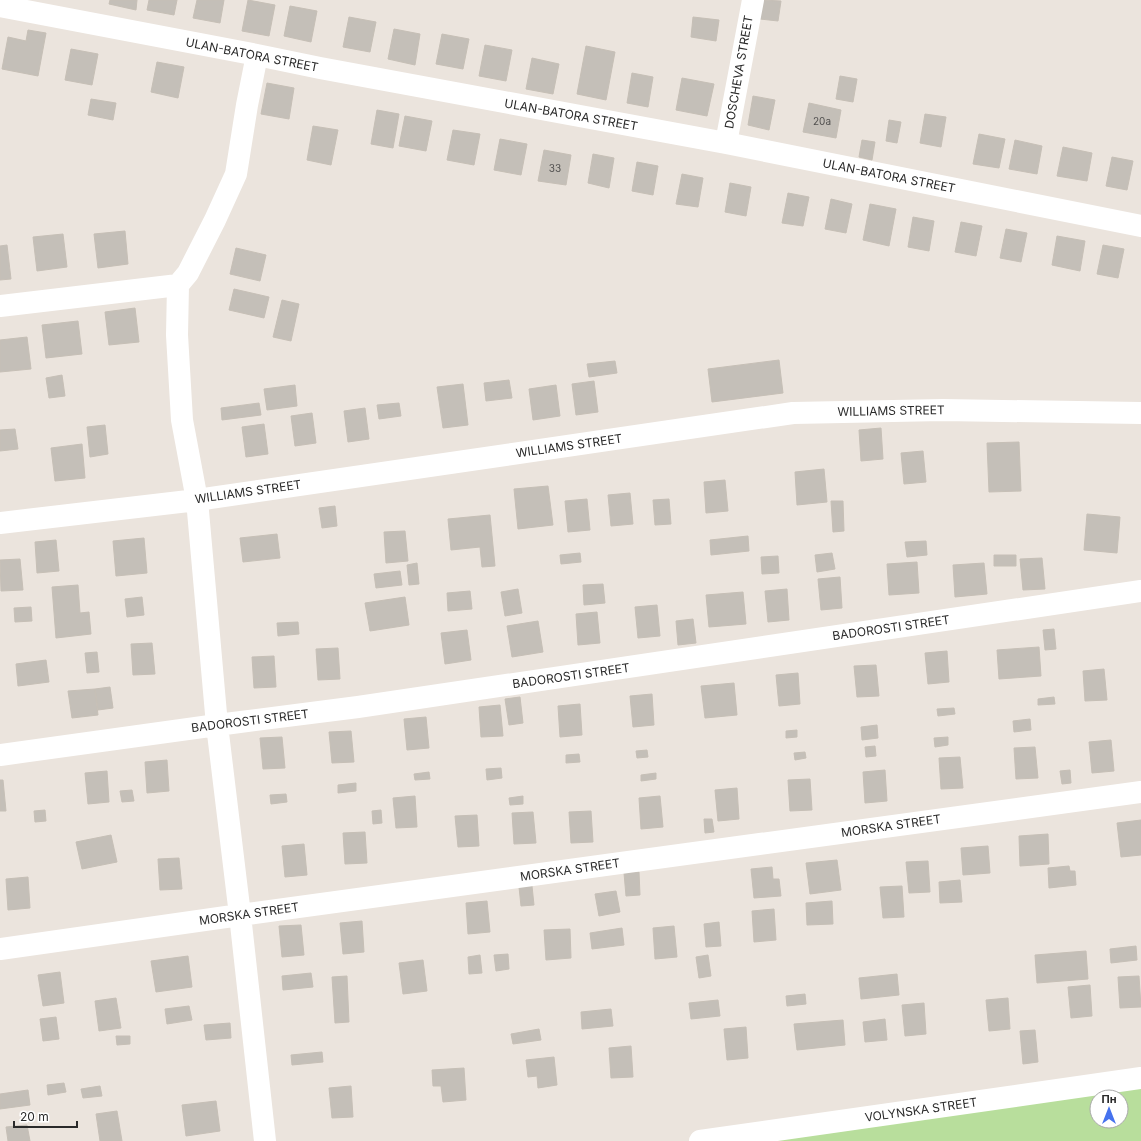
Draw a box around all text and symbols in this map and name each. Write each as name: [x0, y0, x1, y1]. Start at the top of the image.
street label: DOSCHEVA STREET: [721, 14, 756, 130]
street label: ULAN-BATORA STREET: [184, 34, 320, 75]
street label: ULAN-BATORA STREET: [503, 95, 639, 134]
house number: 20а: [813, 115, 831, 127]
street label: ULAN-BATORA STREET: [821, 155, 957, 196]
house number: 33: [549, 162, 561, 174]
street label: WILLIAMS STREET: [837, 402, 945, 419]
street label: WILLIAMS STREET: [515, 431, 623, 460]
street label: WILLIAMS STREET: [194, 477, 302, 506]
street label: BADOROSTI STREET: [831, 612, 951, 643]
street label: BADOROSTI STREET: [511, 660, 631, 691]
street label: BADOROSTI STREET: [190, 706, 310, 735]
street label: MORSKA STREET: [840, 811, 942, 840]
street label: MORSKA STREET: [519, 855, 621, 884]
street label: MORSKA STREET: [198, 899, 300, 928]
north arrow: [1089, 1089, 1129, 1129]
text: Пн: [1101, 1092, 1117, 1106]
street label: VOLYNSKA STREET: [864, 1094, 978, 1125]
scale bar: [14, 1103, 77, 1129]
text: 20 m: [20, 1109, 49, 1124]

